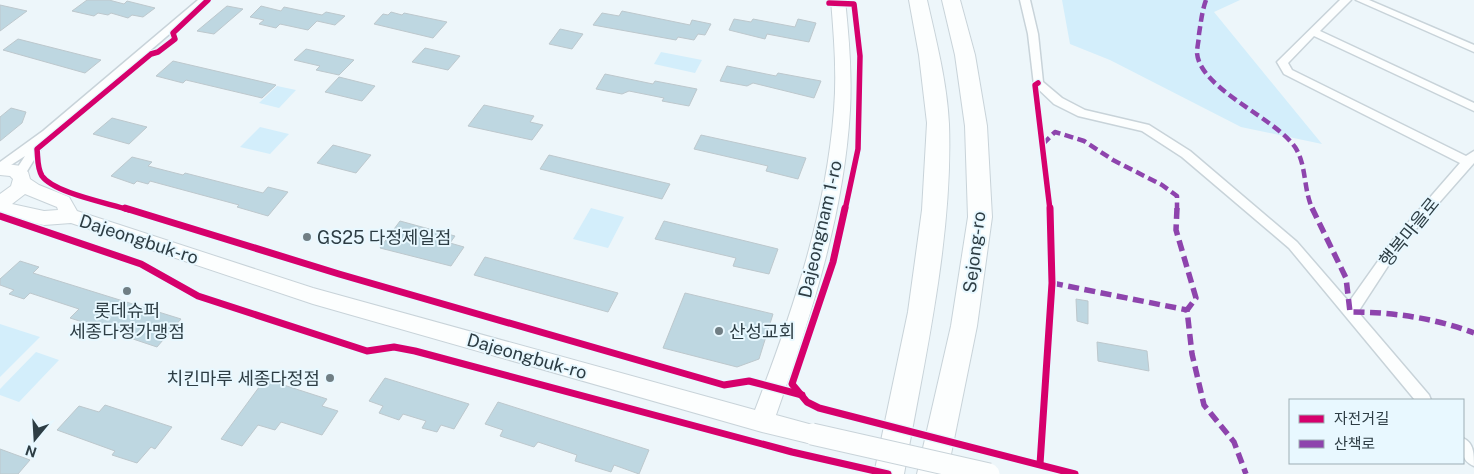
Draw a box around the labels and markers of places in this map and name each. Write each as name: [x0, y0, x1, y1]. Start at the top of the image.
place label: GS25 다정제일점: [317, 227, 452, 248]
marker: GS25 다정제일점: [301, 231, 313, 243]
marker: 롯데슈퍼 세종다정가맹점: [121, 285, 133, 297]
place label: 롯데슈퍼 세종다정가맹점: [69, 300, 185, 342]
place label: 산성교회: [729, 321, 795, 342]
marker: 산성교회: [713, 325, 725, 337]
place label: 치킨마루 세종다정점: [167, 368, 320, 389]
marker: 치킨마루 세종다정점: [324, 372, 336, 384]

